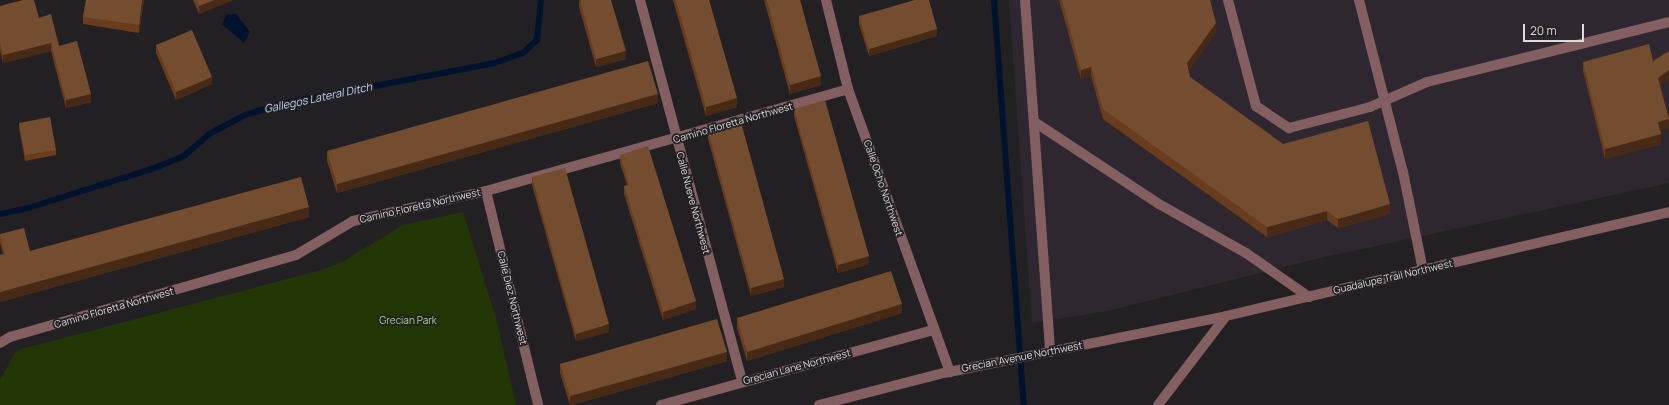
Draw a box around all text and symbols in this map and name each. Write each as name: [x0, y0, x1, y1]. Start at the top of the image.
scale bar: [1525, 16, 1586, 42]
text: 20 m: [1530, 22, 1557, 39]
water label: Gallegos Lateral Ditch: [263, 80, 373, 116]
street label: Camino Floretta Northwest: [672, 100, 794, 146]
street label: Calle Ocho Northwest: [861, 138, 905, 238]
street label: Calle Nueve Northwest: [674, 151, 712, 255]
street label: Camino Floretta Northwest: [358, 186, 482, 226]
street label: Calle Diez Northwest: [495, 250, 529, 346]
street label: Guadalupe Trail Northwest: [1332, 257, 1454, 297]
street label: Camino Floretta Northwest: [53, 285, 175, 331]
park label: Grecian Park: [379, 315, 437, 327]
street label: Grecian Avenue Northwest: [961, 339, 1083, 375]
street label: Grecian Lane Northwest: [742, 347, 852, 387]

